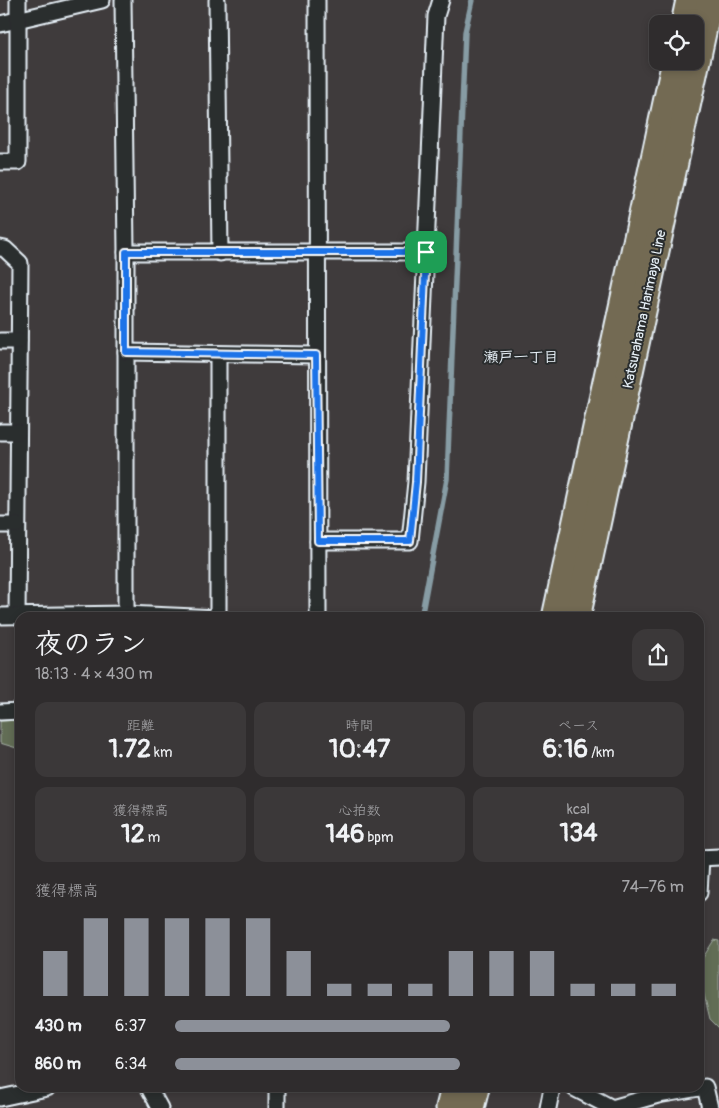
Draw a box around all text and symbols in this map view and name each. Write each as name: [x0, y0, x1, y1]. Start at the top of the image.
map controls: [649, 15, 704, 70]
button: locate: [649, 15, 704, 70]
street label: Katsurahama Harimaya Line: [619, 228, 670, 390]
pin: [405, 231, 447, 273]
icon: arrive: [412, 238, 440, 266]
district label: 瀬戸一丁目: [483, 348, 559, 367]
text: 夜のラン: [35, 627, 147, 662]
button: share: [632, 629, 684, 681]
text: 18:13 · 4 × 430 m: [35, 664, 153, 684]
text: 距離: [127, 717, 155, 734]
text: 時間: [346, 717, 374, 734]
text: ペース: [558, 717, 599, 734]
text: 1.72: [109, 734, 151, 765]
text: 10:47: [329, 734, 390, 765]
text: 6:16: [543, 734, 588, 765]
text: km: [151, 744, 172, 761]
text: /km: [588, 744, 614, 761]
text: kcal: [567, 801, 590, 818]
text: 獲得標高: [113, 802, 169, 819]
text: 心拍数: [339, 802, 381, 819]
text: 134: [559, 818, 598, 849]
text: 12: [121, 819, 145, 850]
text: 146: [326, 819, 364, 850]
text: m: [145, 829, 160, 846]
text: bpm: [364, 829, 393, 846]
text: 74–76 m: [621, 877, 684, 897]
text: 獲得標高: [35, 881, 99, 901]
text: 430 m: [35, 1016, 82, 1036]
text: 6:37: [115, 1016, 146, 1036]
text: 860 m: [35, 1054, 81, 1074]
text: 6:34: [115, 1054, 147, 1074]

